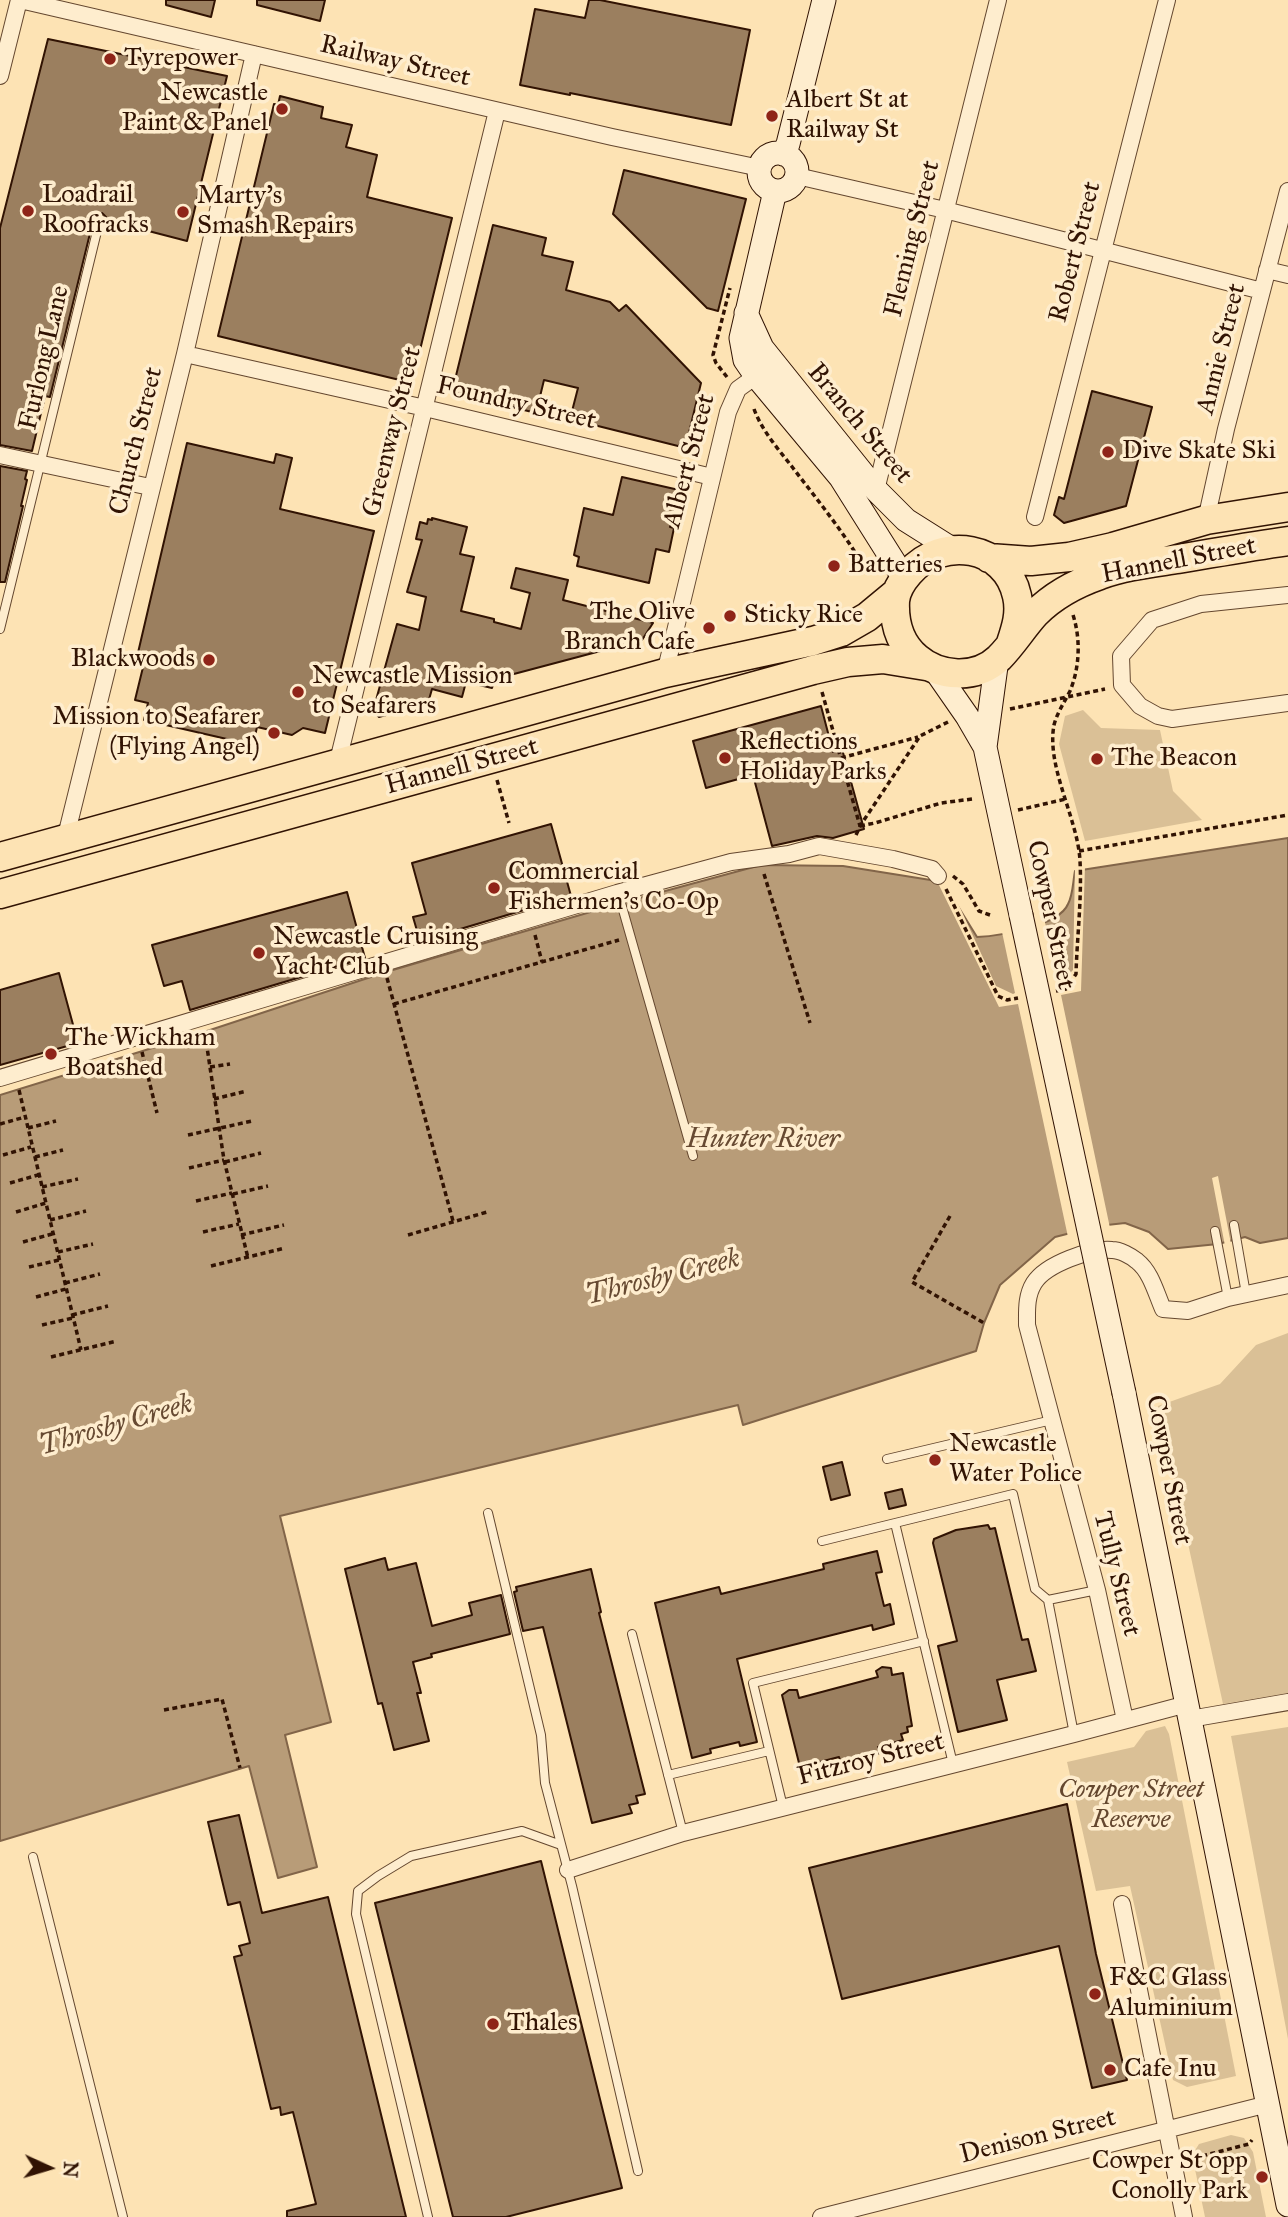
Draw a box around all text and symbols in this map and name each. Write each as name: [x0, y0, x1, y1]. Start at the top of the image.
street label: Railway Street: [317, 30, 473, 94]
place label: Tyrepower: [124, 43, 238, 75]
marker: Tyrepower: [102, 51, 118, 67]
place label: Newcastle Paint & Panel: [122, 78, 268, 140]
place label: Albert St at Railway St: [786, 85, 908, 146]
marker: Newcastle Paint & Panel: [274, 101, 290, 117]
marker: Albert St at Railway St: [764, 108, 780, 124]
street label: Fleming Street: [878, 158, 948, 320]
street label: Robert Street: [1043, 178, 1109, 326]
place label: Loadrail Roofracks: [42, 180, 149, 242]
place label: Marty's Smash Repairs: [197, 181, 354, 242]
marker: Loadrail Roofracks: [20, 203, 36, 219]
marker: Marty's Smash Repairs: [175, 204, 191, 220]
street label: Annie Street: [1191, 280, 1253, 418]
street label: Furlong Lane: [13, 283, 77, 433]
street label: Greenway Street: [357, 344, 429, 520]
street label: Branch Street: [800, 357, 918, 491]
street label: Church Street: [104, 364, 170, 518]
street label: Foundry Street: [433, 370, 599, 438]
street label: Albert Street: [657, 391, 723, 531]
place label: Dive Skate Ski: [1122, 436, 1276, 468]
marker: Dive Skate Ski: [1100, 444, 1116, 460]
street label: Hannell Street: [1099, 531, 1259, 591]
place label: Batteries: [848, 550, 943, 582]
marker: Batteries: [826, 558, 842, 574]
place label: The Olive Branch Cafe: [564, 597, 695, 658]
place label: Sticky Rice: [744, 600, 863, 632]
marker: Sticky Rice: [722, 608, 738, 624]
marker: The Olive Branch Cafe: [701, 620, 717, 636]
place label: Blackwoods: [71, 644, 195, 676]
marker: Blackwoods: [201, 652, 217, 668]
place label: Newcastle Mission to Seafarers: [312, 661, 513, 722]
marker: Newcastle Mission to Seafarers: [290, 684, 306, 700]
place label: Mission to Seafarer (Flying Angel): [52, 702, 260, 764]
marker: Mission to Seafarer (Flying Angel): [266, 725, 282, 741]
place label: Reflections Holiday Parks: [739, 727, 886, 788]
street label: Hannell Street: [382, 732, 542, 802]
place label: The Beacon: [1111, 743, 1237, 775]
marker: Reflections Holiday Parks: [717, 750, 733, 766]
marker: The Beacon: [1089, 751, 1105, 767]
street label: Cowper Street: [1019, 838, 1081, 992]
place label: Commercial Fishermen’s Co-Op: [508, 857, 719, 918]
marker: Commercial Fishermen’s Co-Op: [486, 880, 502, 896]
place label: Newcastle Cruising Yacht Club: [273, 922, 478, 984]
marker: Newcastle Cruising Yacht Club: [251, 945, 267, 961]
place label: The Wickham Boatshed: [65, 1023, 216, 1084]
marker: The Wickham Boatshed: [43, 1046, 59, 1062]
water label: Hunter River: [686, 1123, 840, 1157]
water label: Throsby Creek: [582, 1243, 744, 1313]
water label: Throsby Creek: [35, 1388, 197, 1464]
street label: Cowper Street: [1138, 1393, 1198, 1547]
place label: Newcastle Water Police: [949, 1429, 1082, 1490]
marker: Newcastle Water Police: [927, 1452, 943, 1468]
street label: Tully Street: [1085, 1508, 1147, 1640]
street label: Fitzroy Street: [794, 1727, 948, 1793]
park label: Cowper Street Reserve: [1058, 1775, 1204, 1837]
place label: F&C Glass Aluminium: [1109, 1963, 1233, 2024]
marker: F&C Glass Aluminium: [1087, 1986, 1103, 2002]
place label: Thales: [507, 2008, 578, 2040]
marker: Thales: [485, 2016, 501, 2032]
place label: Cafe Inu: [1124, 2054, 1217, 2086]
marker: Cafe Inu: [1102, 2062, 1118, 2078]
street label: Denison Street: [957, 2103, 1119, 2171]
north arrow: [14, 2133, 84, 2203]
place label: Cowper St opp Conolly Park: [1092, 2146, 1248, 2208]
text: N: [58, 2161, 82, 2178]
marker: Cowper St opp Conolly Park: [1254, 2169, 1270, 2185]

